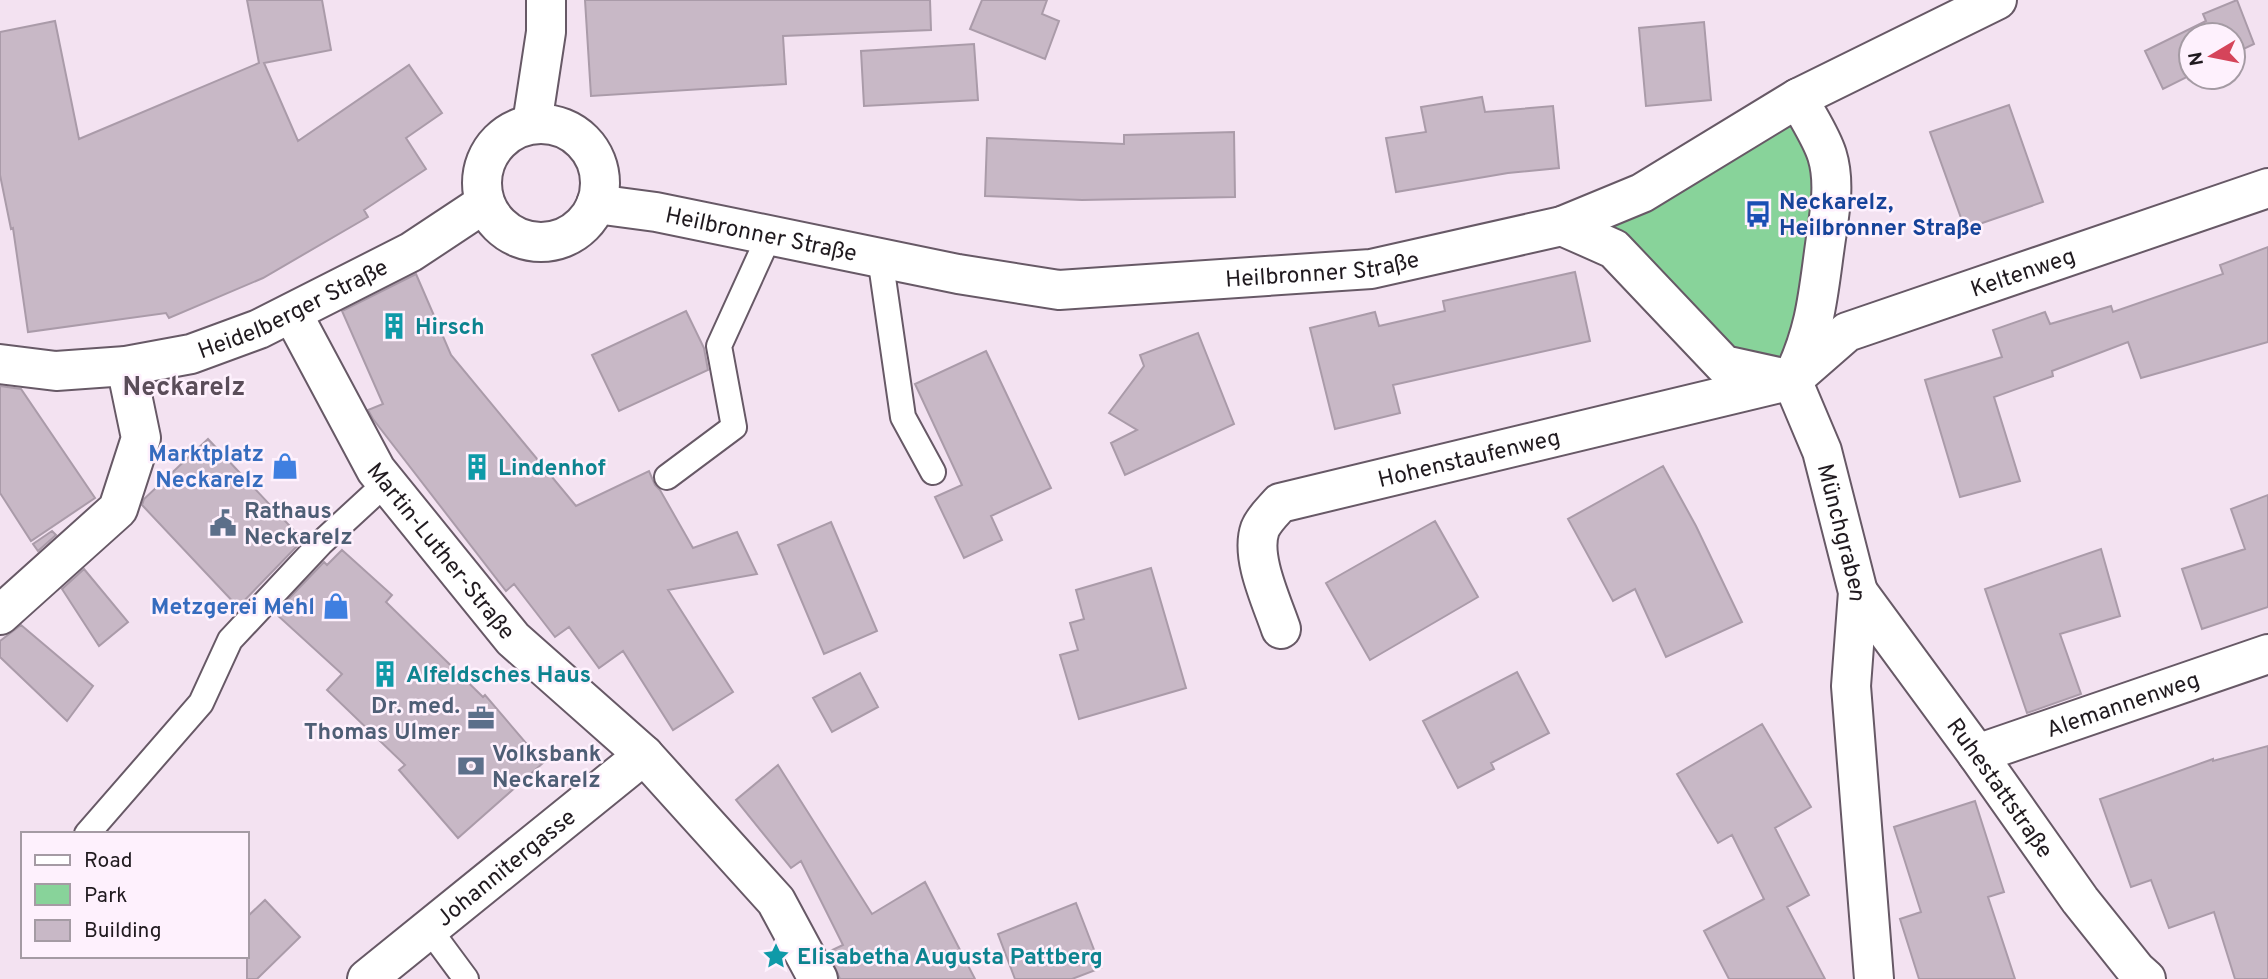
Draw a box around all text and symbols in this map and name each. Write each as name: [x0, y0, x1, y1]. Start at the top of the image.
north arrow: [2177, 21, 2247, 91]
text: N: [2184, 50, 2210, 67]
place label: Neckarelz, Heilbronner Straße: [1779, 189, 1982, 244]
bus stop icon: Neckarelz, Heilbronner Straße: [1743, 199, 1773, 229]
street label: Heilbronner Straße: [662, 202, 859, 270]
street label: Keltenweg: [1967, 243, 2080, 306]
street label: Heilbronner Straße: [1224, 247, 1422, 296]
street label: Heidelberger Straße: [194, 254, 394, 367]
building icon: Hirsch: [379, 311, 409, 341]
place label: Hirsch: [415, 314, 485, 343]
district label: Neckarelz: [123, 372, 245, 405]
street label: Hohenstaufenweg: [1375, 424, 1563, 496]
place label: Marktplatz Neckarelz: [148, 441, 264, 496]
shop icon: Marktplatz Neckarelz: [270, 451, 300, 481]
building icon: Lindenhof: [462, 452, 492, 482]
place label: Lindenhof: [498, 455, 606, 484]
street label: Martin-Luther-Straße: [359, 458, 520, 647]
street label: Münchgraben: [1809, 461, 1870, 603]
place label: Rathaus Neckarelz: [244, 498, 353, 553]
public building icon: Rathaus Neckarelz: [208, 508, 238, 538]
shop icon: Metzgerei Mehl: [321, 591, 351, 621]
place label: Metzgerei Mehl: [151, 594, 315, 623]
building icon: Alfeldsches Haus: [370, 659, 400, 689]
place label: Alfeldsches Haus: [406, 662, 591, 691]
street label: Alemannenweg: [2043, 667, 2204, 746]
place label: Dr. med. Thomas Ulmer: [304, 693, 460, 748]
office icon: Dr. med. Thomas Ulmer: [466, 703, 496, 733]
street label: Ruhestattstraße: [1939, 713, 2058, 865]
place label: Volksbank Neckarelz: [492, 741, 602, 796]
bank icon: Volksbank Neckarelz: [456, 751, 486, 781]
street label: Johannitergasse: [431, 804, 583, 934]
legend: [21, 832, 248, 958]
text: Road: [84, 848, 133, 875]
text: Park: [84, 883, 127, 910]
text: Building: [84, 918, 162, 945]
place icon: Elisabetha Augusta Pattberg: [761, 941, 791, 971]
place label: Elisabetha Augusta Pattberg: [797, 944, 1103, 973]

